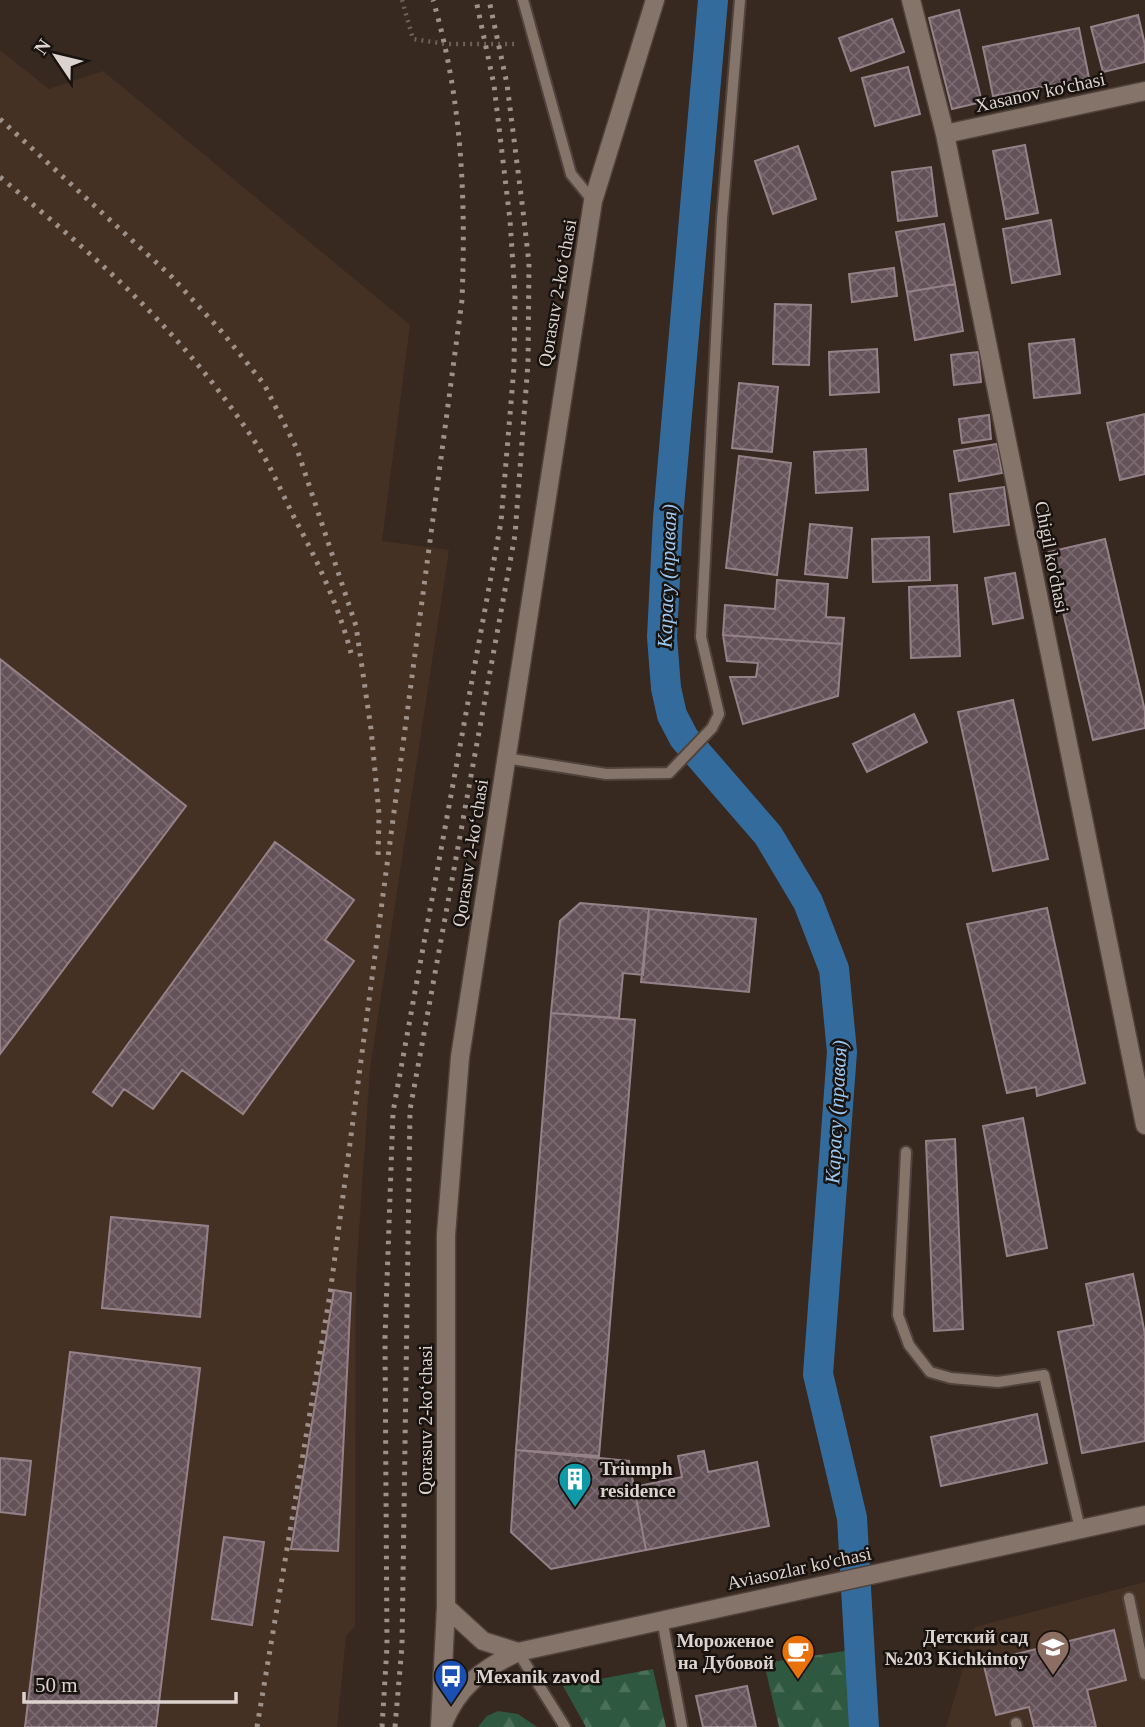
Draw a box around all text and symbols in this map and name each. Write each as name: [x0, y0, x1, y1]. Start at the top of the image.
north arrow: [21, 21, 91, 91]
text: N: [30, 35, 55, 58]
street label: Xasanov ko'chasi: [973, 68, 1107, 116]
street label: Qorasuv 2-koʻchasi: [534, 218, 580, 368]
street label: Chigil ko'chasi: [1031, 499, 1073, 615]
water label: Карасу (правая): [652, 504, 682, 649]
street label: Qorasuv 2-koʻchasi: [448, 778, 492, 928]
water label: Карасу (правая): [820, 1040, 852, 1185]
street label: Qorasuv 2-koʻchasi: [415, 1345, 436, 1495]
place label: Triumph residence: [600, 1458, 676, 1501]
building icon: Triumph residence: [556, 1460, 594, 1509]
street label: Aviasozlar ko'chasi: [725, 1542, 873, 1594]
place label: Детский сад №203 Kichkintoy: [885, 1626, 1028, 1669]
school or university icon: Детский сад №203 Kichkintoy: [1034, 1628, 1072, 1677]
place label: Мороженое на Дубовой: [676, 1630, 774, 1673]
cafe icon: Мороженое на Дубовой: [779, 1632, 817, 1681]
bus stop icon: Mexanik zavod: [432, 1657, 470, 1706]
scale bar: [24, 1660, 236, 1704]
place label: Mexanik zavod: [476, 1666, 600, 1687]
text: 50 m: [35, 1673, 78, 1697]

